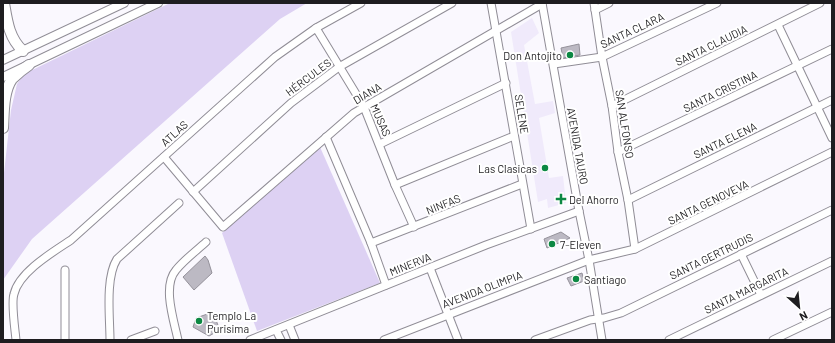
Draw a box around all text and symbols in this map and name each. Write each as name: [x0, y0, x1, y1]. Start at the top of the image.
street label: SANTA CLARA: [598, 9, 666, 50]
street label: SANTA CLAUDIA: [673, 22, 749, 68]
place label: Don Antojito: [503, 49, 562, 62]
marker: Don Antojito: [565, 50, 575, 60]
street label: HÉRCULES: [283, 56, 333, 98]
street label: SANTA CRISTINA: [681, 67, 759, 115]
street label: DIANA: [351, 79, 384, 106]
street label: SAN ALFONSO: [613, 89, 637, 159]
street label: SELENE: [512, 93, 532, 135]
street label: MUSAS: [368, 102, 394, 138]
street label: AVENIDA TAURO: [565, 107, 591, 186]
street label: ATLAS: [158, 118, 190, 148]
street label: SANTA ELENA: [691, 119, 759, 161]
place label: Las Clasicas: [478, 162, 537, 175]
marker: Las Clasicas: [540, 163, 550, 173]
street label: SANTA GENOVEVA: [666, 177, 751, 227]
street label: NINFAS: [424, 191, 462, 217]
place label: Del Ahorro: [569, 193, 619, 206]
marker: Del Ahorro: [556, 194, 566, 204]
street label: SANTA GERTRUDIS: [667, 230, 755, 282]
place label: 7-Eleven: [560, 238, 601, 251]
marker: 7-Eleven: [547, 239, 557, 249]
street label: MINERVA: [387, 250, 433, 278]
street label: SANTA MARGARITA: [702, 264, 790, 316]
street label: AVENIDA OLIMPIA: [440, 268, 524, 310]
place label: Santiago: [584, 273, 626, 286]
marker: Santiago: [571, 274, 581, 284]
north arrow: [779, 287, 819, 327]
place label: Templo La Purisima: [207, 309, 256, 335]
text: N: [798, 309, 810, 324]
marker: Templo La Purisima: [194, 316, 204, 326]

